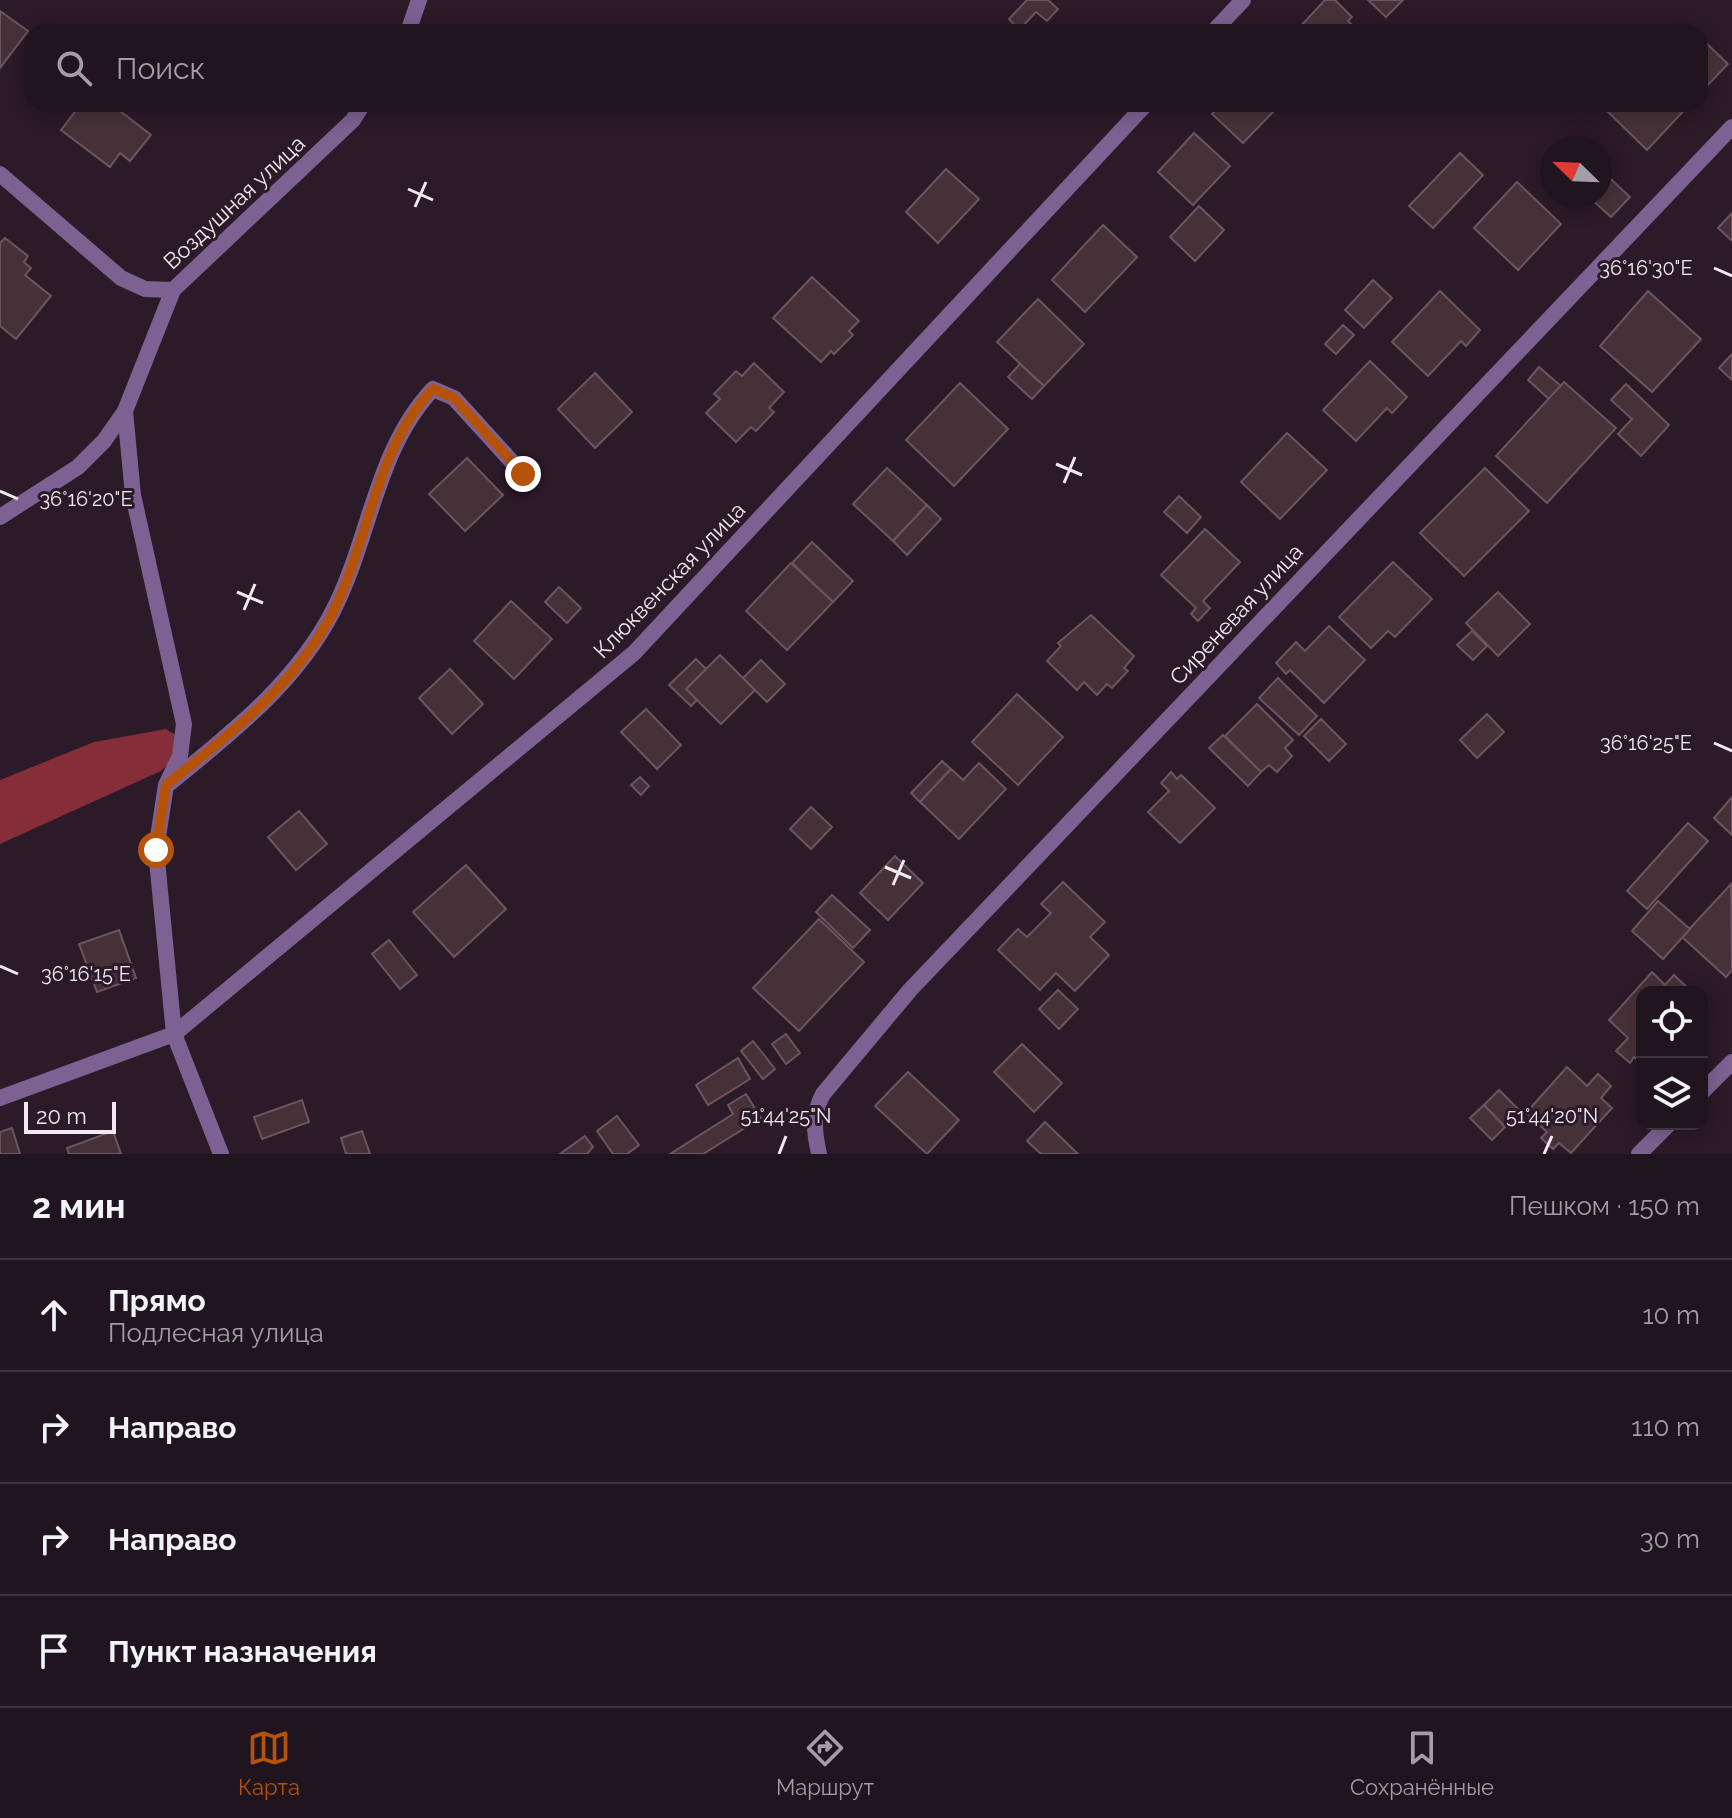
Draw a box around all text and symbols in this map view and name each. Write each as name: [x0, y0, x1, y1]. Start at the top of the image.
search box: [24, 24, 1708, 112]
icon: search: [52, 46, 96, 90]
text: Поиск: [116, 51, 205, 86]
street label: Воздушная улица: [158, 130, 310, 274]
north arrow: [1540, 136, 1612, 208]
text: 36°16'30"E: [1599, 256, 1693, 280]
route end: [505, 456, 541, 492]
text: 36°16'20"E: [39, 487, 133, 511]
street label: Клюквенская улица: [588, 497, 750, 663]
street label: Сиреневая улица: [1164, 538, 1308, 690]
text: 36°16'25"E: [1600, 731, 1692, 755]
route start: [138, 832, 174, 868]
text: 36°16'15"E: [41, 962, 131, 986]
map controls: [1636, 986, 1708, 1130]
button: locate: [1636, 986, 1708, 1058]
button: layers: [1636, 1058, 1708, 1130]
scale bar: [24, 1098, 116, 1134]
text: 20 m: [36, 1103, 87, 1129]
text: 51°44'25"N: [741, 1104, 831, 1128]
text: 51°44'20"N: [1506, 1104, 1598, 1128]
text: 2 мин: [32, 1186, 126, 1226]
text: Пешком · 150 m: [1509, 1191, 1700, 1221]
text: Прямо: [108, 1283, 206, 1318]
icon: ahead: [32, 1293, 76, 1337]
text: 10 m: [1642, 1300, 1700, 1330]
text: Подлесная улица: [108, 1318, 324, 1348]
icon: right: [32, 1405, 76, 1449]
text: Направо: [108, 1410, 237, 1445]
text: 110 m: [1631, 1412, 1700, 1442]
icon: right: [32, 1517, 76, 1561]
text: Направо: [108, 1522, 237, 1557]
text: 30 m: [1640, 1524, 1700, 1554]
icon: arrive: [32, 1629, 76, 1673]
text: Пункт назначения: [108, 1634, 377, 1669]
tab: Карта: [238, 1726, 300, 1800]
tab: Маршрут: [776, 1726, 874, 1800]
tab: Сохранённые: [1350, 1726, 1494, 1800]

